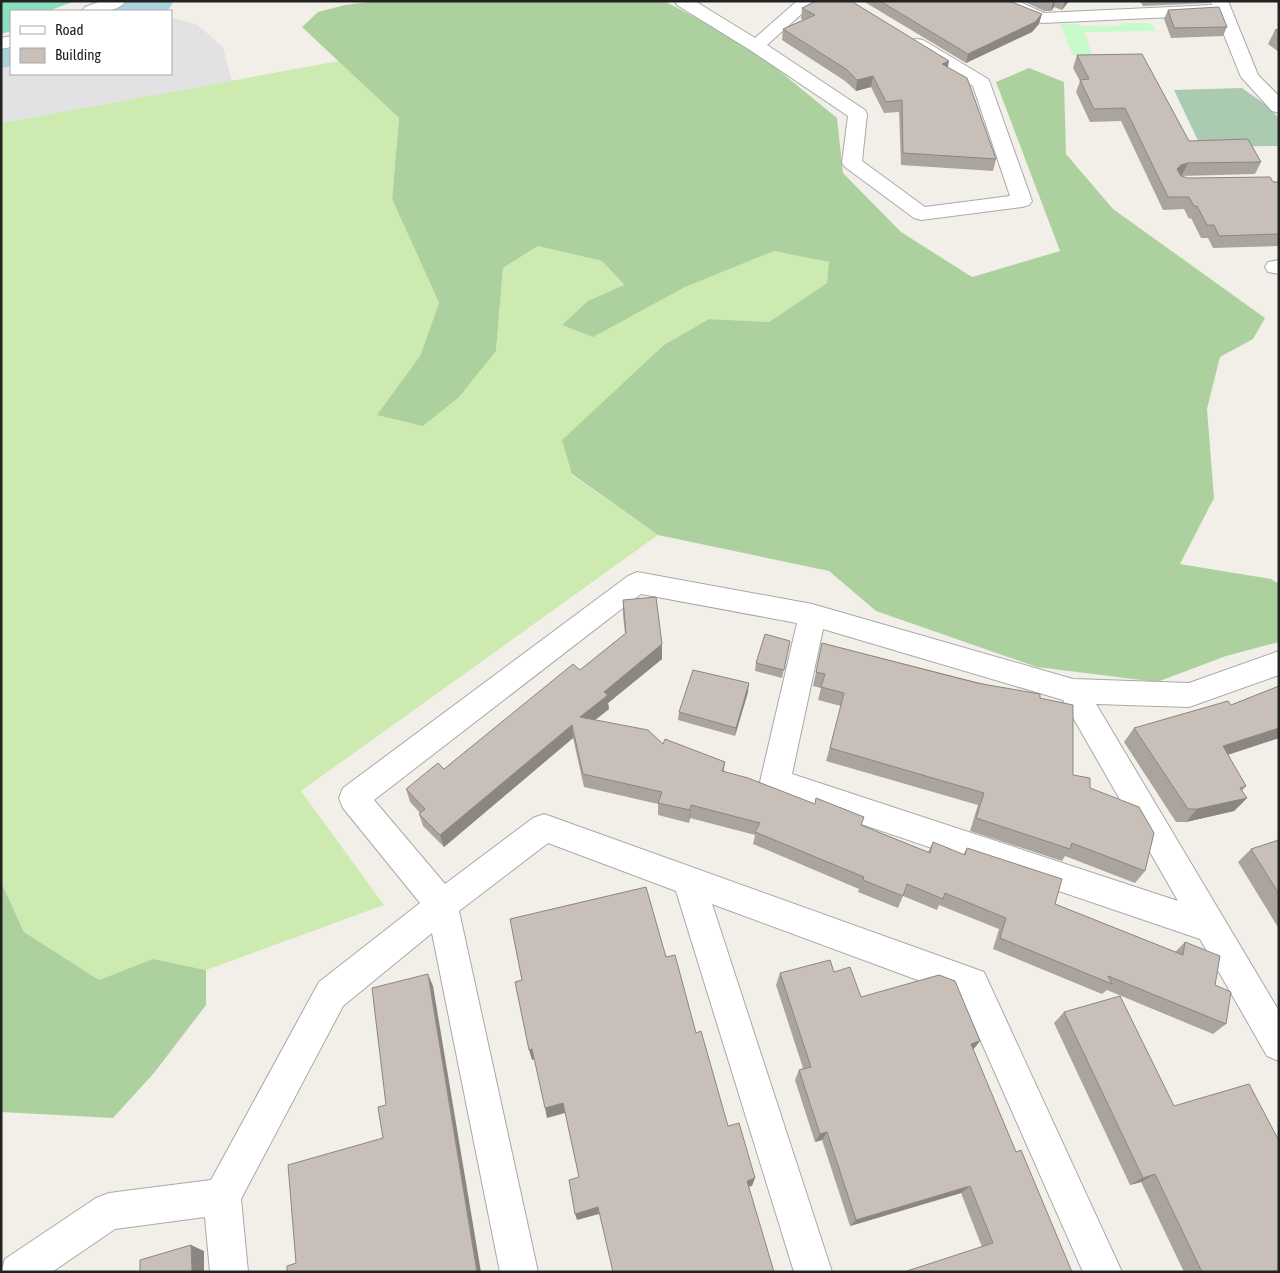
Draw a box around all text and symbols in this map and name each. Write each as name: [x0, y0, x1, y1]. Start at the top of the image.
legend: [10, 10, 172, 75]
text: Road: [55, 21, 84, 38]
text: Building: [55, 46, 101, 63]

